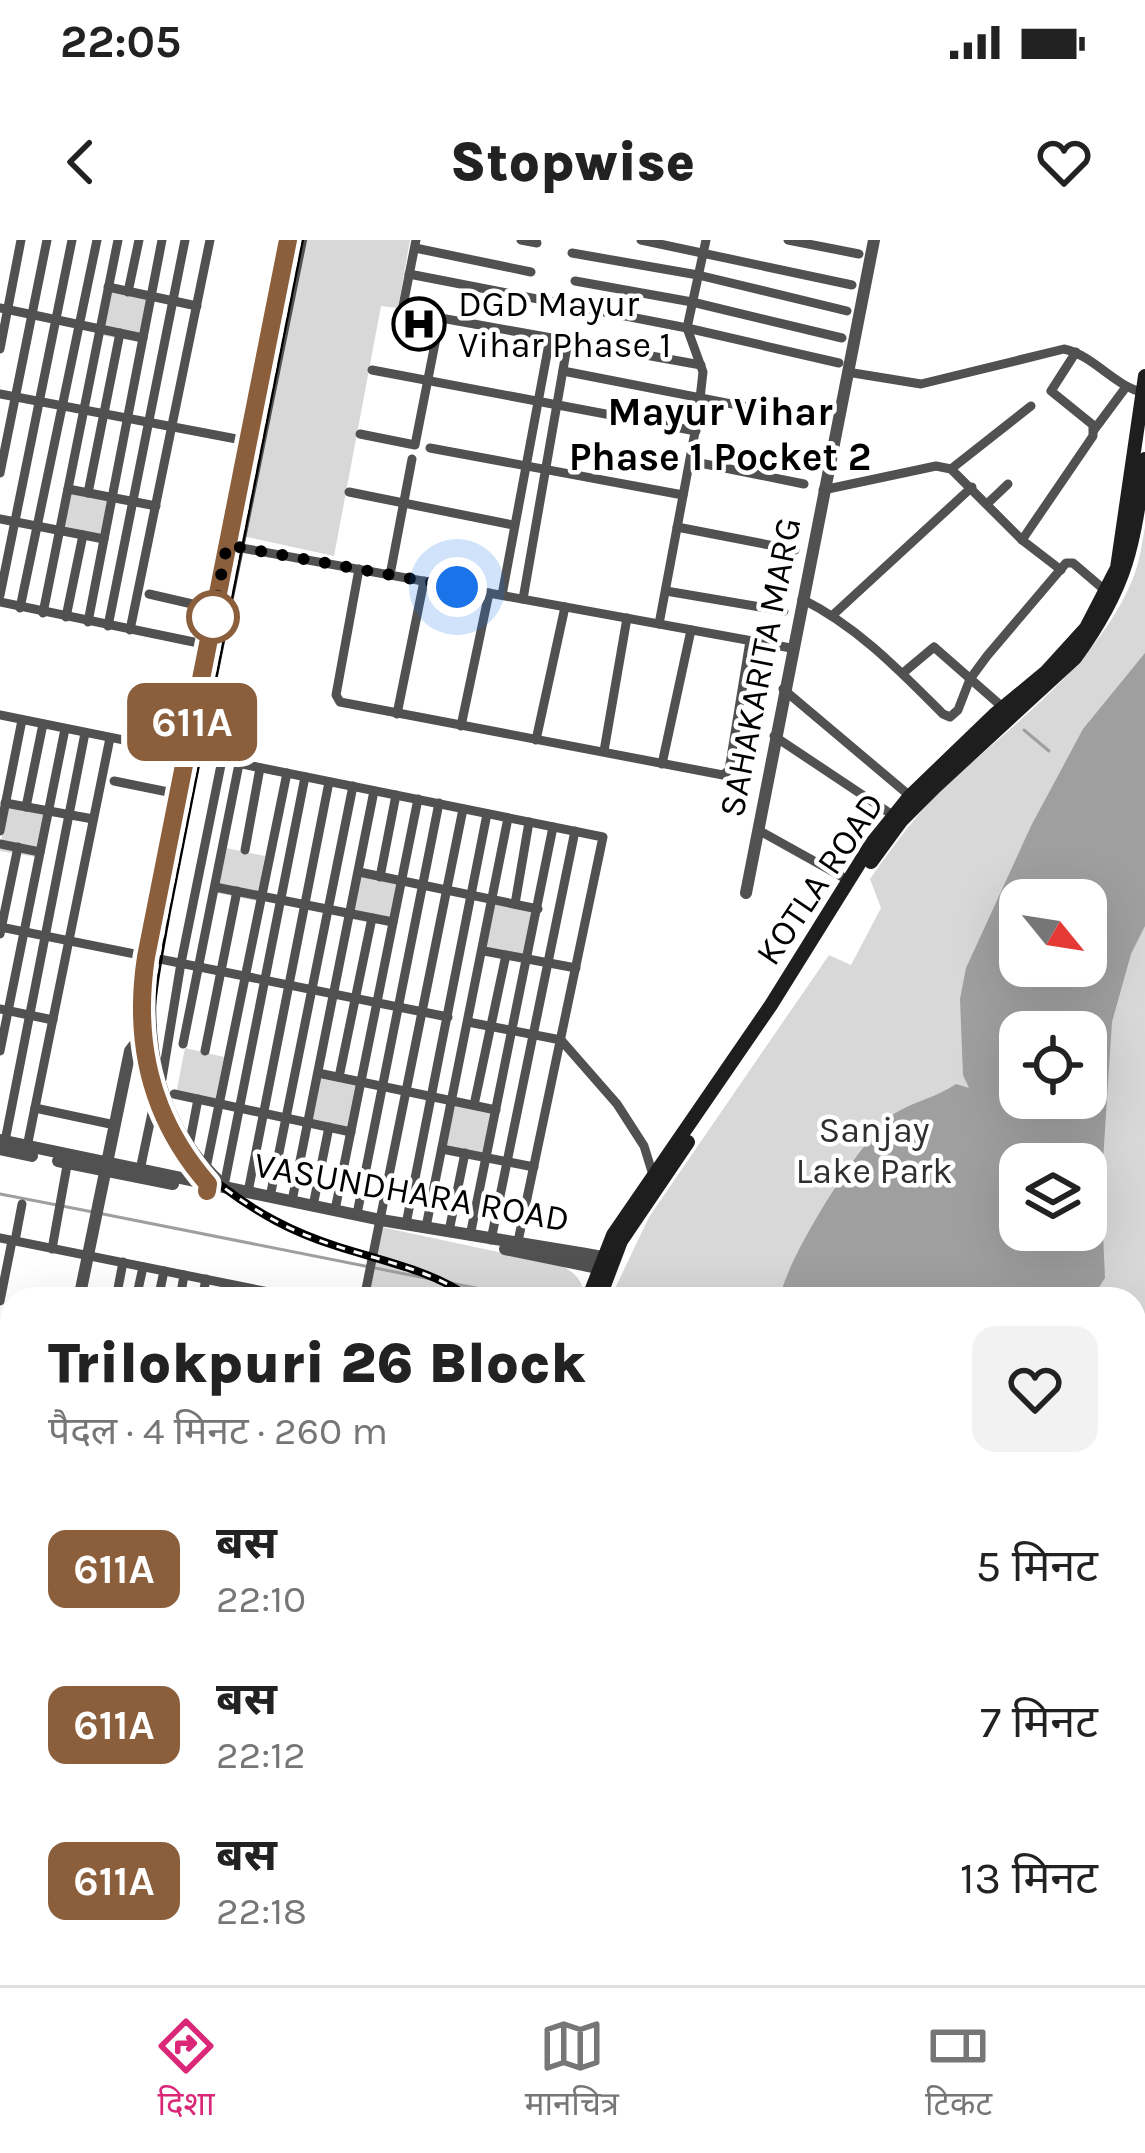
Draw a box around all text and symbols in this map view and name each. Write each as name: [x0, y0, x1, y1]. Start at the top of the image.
text: 22:05: [60, 16, 181, 68]
icon: back: [48, 129, 114, 195]
icon: heart: [1031, 129, 1097, 195]
text: Stopwise: [450, 130, 695, 194]
place label: DGD Mayur Vihar Phase 1: [458, 283, 671, 366]
hospital icon: DGD Mayur Vihar Phase 1: [391, 296, 447, 352]
district label: Mayur Vihar Phase 1 Pocket 2: [569, 389, 871, 480]
street label: SAHAKARITA MARG: [710, 514, 810, 820]
your location: [427, 557, 487, 617]
unlabelled marker: [188, 592, 238, 642]
line badge: 611A: [108, 683, 276, 761]
text: 611A: [151, 697, 233, 747]
street label: KOTLA ROAD: [747, 784, 893, 973]
north arrow: [999, 879, 1107, 987]
map controls: [999, 879, 1107, 1251]
button: locate: [999, 1011, 1107, 1119]
park label: Sanjay Lake Park: [795, 1109, 953, 1192]
button: layers: [999, 1143, 1107, 1251]
street label: VASUNDHARA ROAD: [251, 1144, 573, 1240]
button: heart: [972, 1326, 1098, 1452]
text: Trilokpuri 26 Block: [48, 1330, 586, 1396]
text: पैदल · 4 मिनट · 260 m: [48, 1408, 388, 1454]
text: बस: [216, 1517, 277, 1569]
text: 5 मिनट: [976, 1540, 1098, 1592]
text: 611A: [73, 1544, 155, 1594]
text: 22:10: [216, 1576, 306, 1622]
text: बस: [216, 1673, 277, 1725]
text: 7 मिनट: [980, 1696, 1098, 1748]
text: 611A: [73, 1700, 155, 1750]
text: 22:12: [216, 1732, 306, 1778]
text: बस: [216, 1829, 277, 1881]
text: 13 मिनट: [960, 1852, 1098, 1904]
text: 611A: [73, 1856, 155, 1906]
text: 22:18: [216, 1888, 307, 1934]
tab: दिशा: [153, 2013, 219, 2128]
tab: मानचित्र: [525, 2013, 619, 2128]
tab: टिकट: [925, 2013, 992, 2128]

